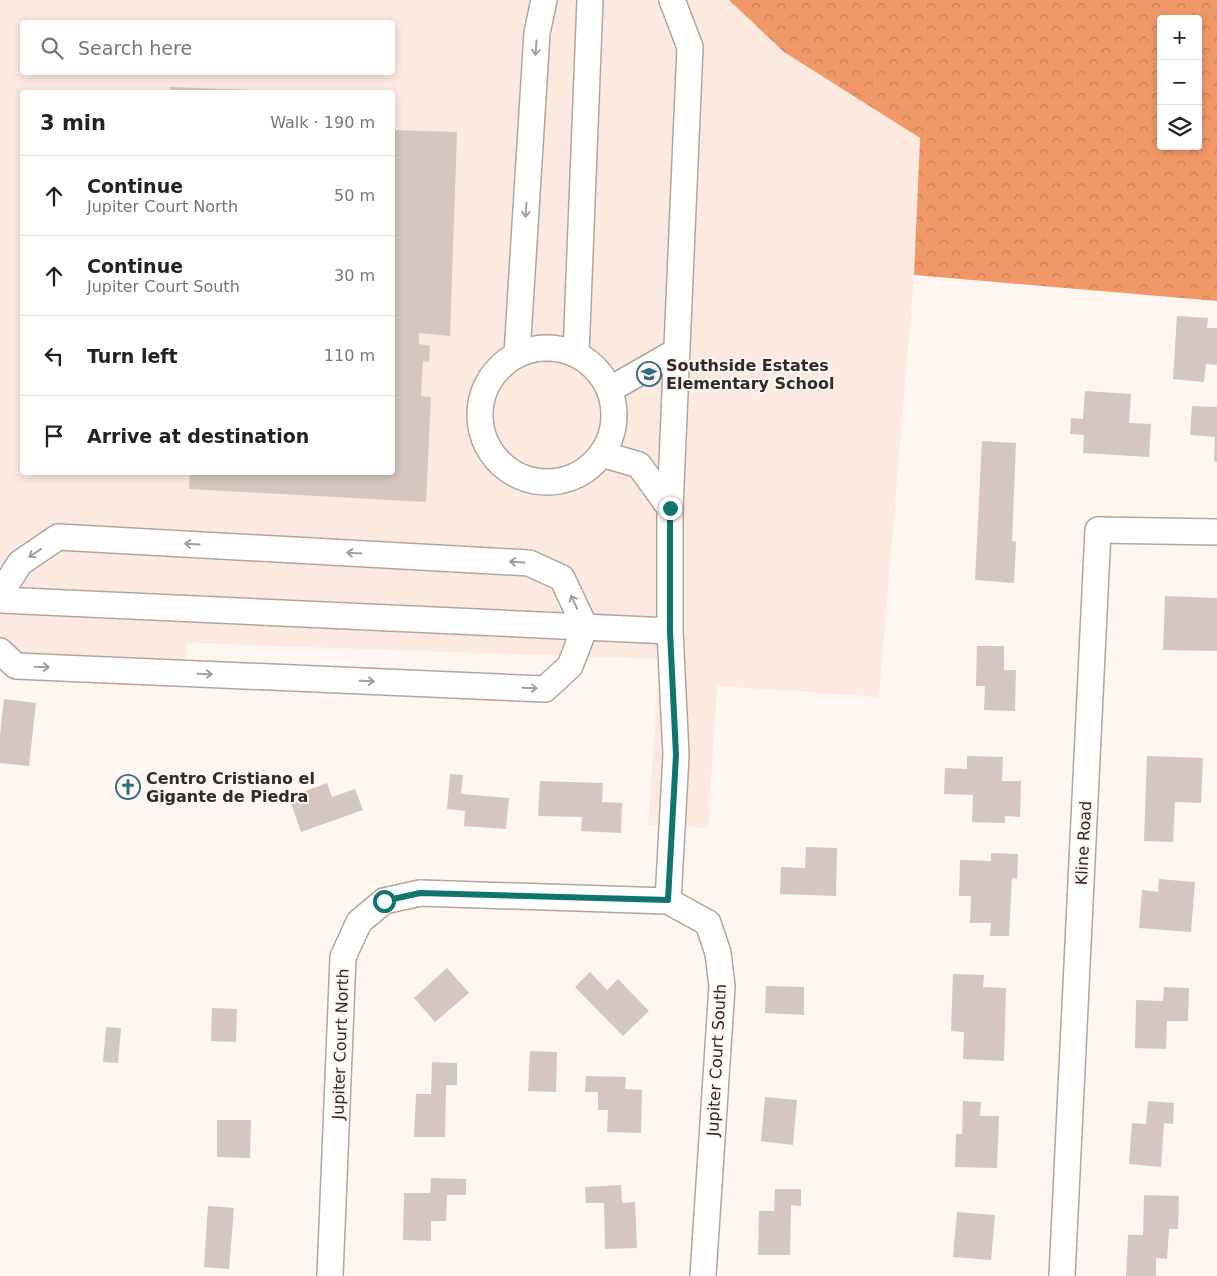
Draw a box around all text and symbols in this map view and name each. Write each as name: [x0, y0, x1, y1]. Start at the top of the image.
map controls: [1157, 15, 1202, 150]
button: +: [1157, 15, 1202, 60]
search box: [20, 20, 395, 75]
icon: search: [38, 34, 66, 62]
text: Search here: [78, 37, 192, 59]
one-way arrow: [531, 40, 541, 56]
button: −: [1157, 60, 1202, 105]
button: layers: [1157, 105, 1202, 150]
text: 3 min: [40, 111, 106, 135]
text: Walk · 190 m: [270, 113, 375, 132]
text: Continue: [87, 175, 183, 197]
icon: ahead: [40, 182, 68, 210]
text: 50 m: [334, 186, 375, 205]
text: Jupiter Court North: [87, 197, 238, 216]
one-way arrow: [521, 202, 530, 218]
text: Continue: [87, 255, 183, 277]
icon: ahead: [40, 262, 68, 290]
text: 30 m: [334, 266, 375, 285]
text: Jupiter Court South: [87, 277, 240, 296]
icon: left: [40, 342, 68, 370]
text: Turn left: [87, 345, 178, 367]
text: 110 m: [324, 346, 375, 365]
place label: Southside Estates Elementary School: [666, 356, 834, 393]
school or university icon: Southside Estates Elementary School: [636, 361, 662, 387]
icon: arrive: [40, 422, 68, 450]
text: Arrive at destination: [87, 425, 309, 447]
route end: [659, 497, 682, 520]
one-way arrow: [184, 540, 200, 549]
one-way arrow: [28, 548, 42, 558]
one-way arrow: [347, 549, 363, 558]
one-way arrow: [509, 558, 525, 567]
one-way arrow: [568, 595, 578, 610]
one-way arrow: [34, 663, 50, 672]
one-way arrow: [196, 669, 213, 679]
one-way arrow: [358, 676, 375, 686]
one-way arrow: [521, 683, 537, 693]
place label: Centro Cristiano el Gigante de Piedra: [146, 769, 315, 806]
church icon: Centro Cristiano el Gigante de Piedra: [115, 774, 141, 800]
street label: Kline Road: [1072, 800, 1095, 886]
route start: [373, 890, 396, 913]
street label: Jupiter Court North: [328, 968, 353, 1121]
street label: Jupiter Court South: [703, 983, 730, 1138]

